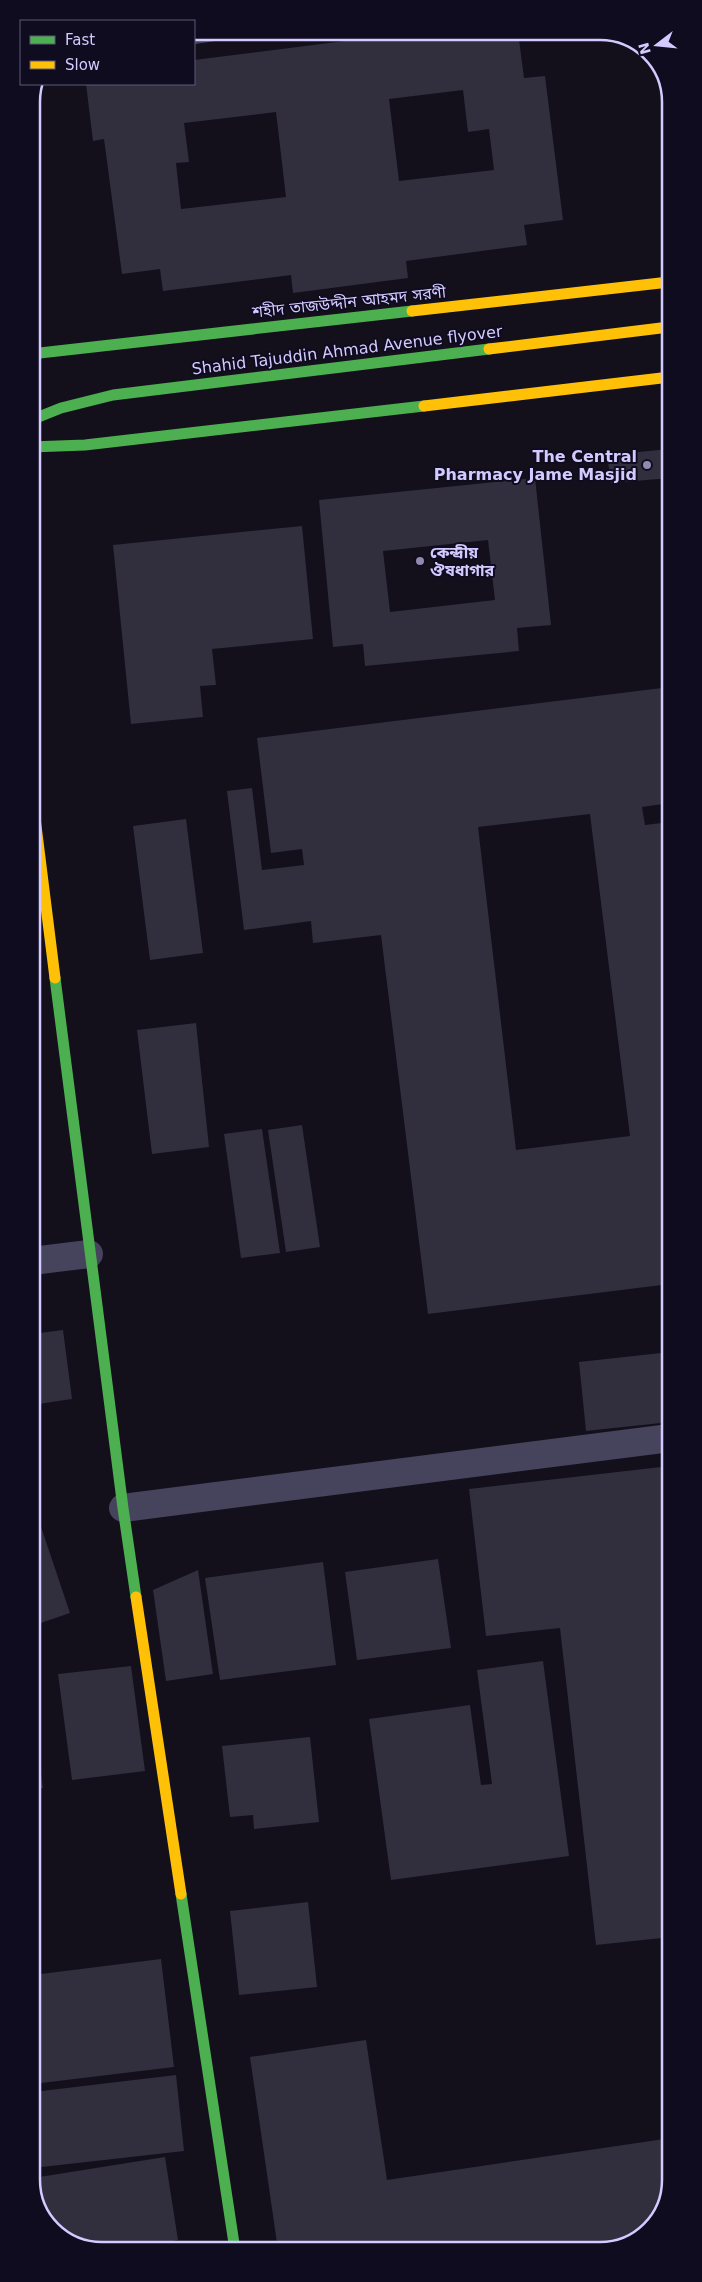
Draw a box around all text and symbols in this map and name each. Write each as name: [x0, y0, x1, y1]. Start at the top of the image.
legend: [20, 20, 195, 85]
north arrow: [632, 20, 682, 70]
text: Fast: [65, 31, 95, 49]
text: N: [635, 41, 654, 56]
text: Slow: [65, 56, 100, 74]
street label: শহীদ তাজউদ্দীন আহমদ সরণী: [250, 282, 448, 322]
street label: Shahid Tajuddin Ahmad Avenue flyover: [191, 321, 504, 378]
place label: The Central Pharmacy Jame Masjid: [434, 447, 637, 484]
marker: The Central Pharmacy Jame Masjid: [641, 459, 653, 471]
place label: কেন্দ্রীয় ঔষধাগার: [430, 543, 495, 580]
marker: কেন্দ্রীয় ঔষধাগার: [414, 555, 426, 567]

